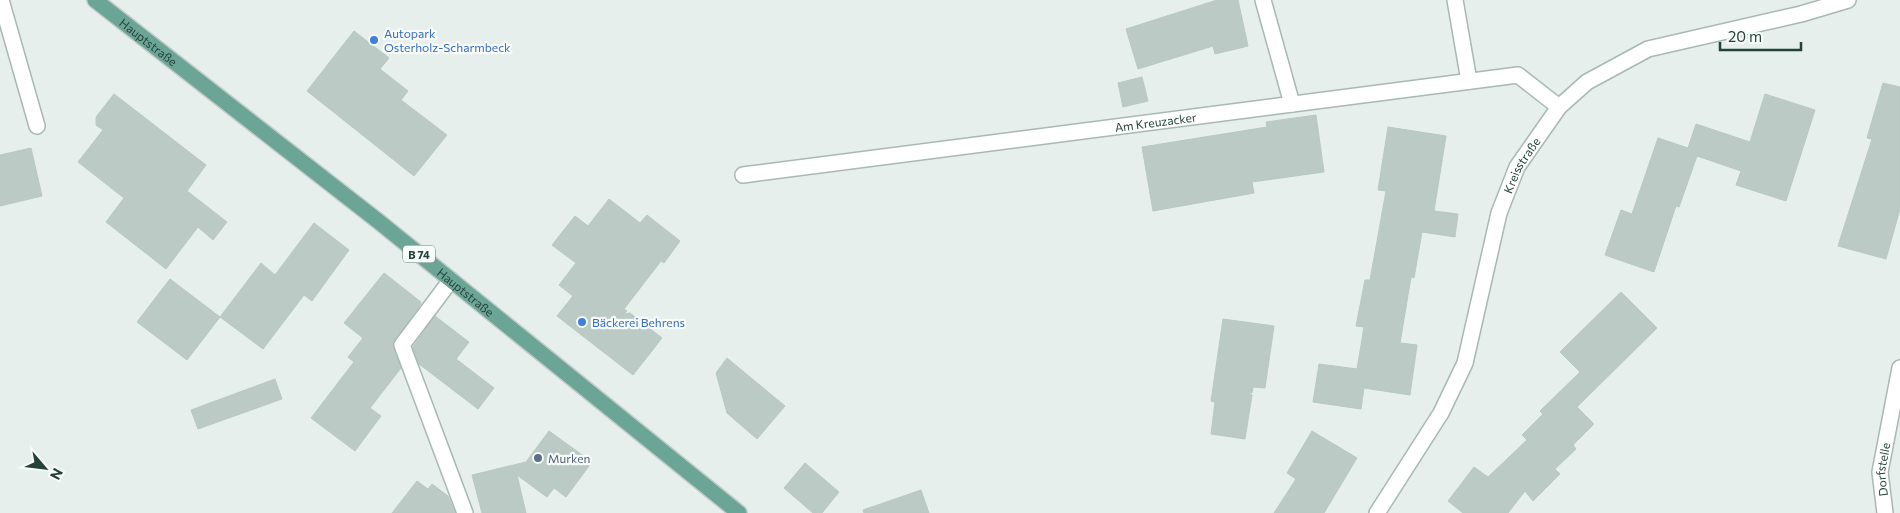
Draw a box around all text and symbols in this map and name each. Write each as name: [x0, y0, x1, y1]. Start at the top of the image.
street label: Hauptstraße: [117, 15, 180, 69]
scale bar: [1720, 20, 1801, 52]
place label: Autopark Osterholz-Scharmbeck: [384, 26, 511, 54]
text: 20 m: [1728, 27, 1762, 45]
marker: Autopark Osterholz-Scharmbeck: [368, 34, 380, 46]
street label: Am Kreuzacker: [1114, 110, 1198, 134]
street label: Kreisstraße: [1500, 134, 1543, 195]
road number: B 74: [403, 245, 435, 262]
street label: Hauptstraße: [435, 265, 497, 319]
place label: Bäckerei Behrens: [592, 315, 685, 329]
marker: Bäckerei Behrens: [576, 316, 588, 328]
street label: Dorfstelle: [1873, 441, 1893, 497]
north arrow: [20, 443, 70, 493]
place label: Murken: [548, 451, 590, 465]
marker: Murken: [532, 452, 544, 464]
text: N: [47, 466, 67, 483]

